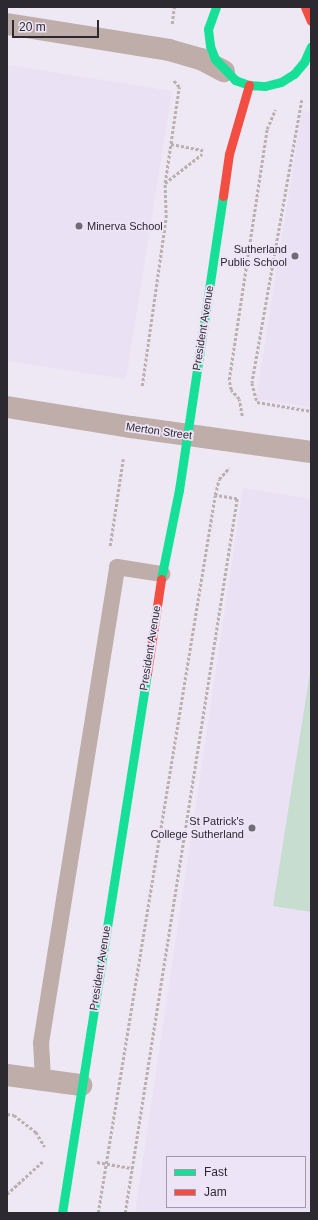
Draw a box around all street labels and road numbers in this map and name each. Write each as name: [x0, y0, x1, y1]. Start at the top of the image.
street label: President Avenue: [190, 284, 216, 372]
street label: Merton Street: [125, 420, 193, 442]
street label: President Avenue: [137, 604, 163, 692]
street label: President Avenue: [87, 924, 113, 1012]

